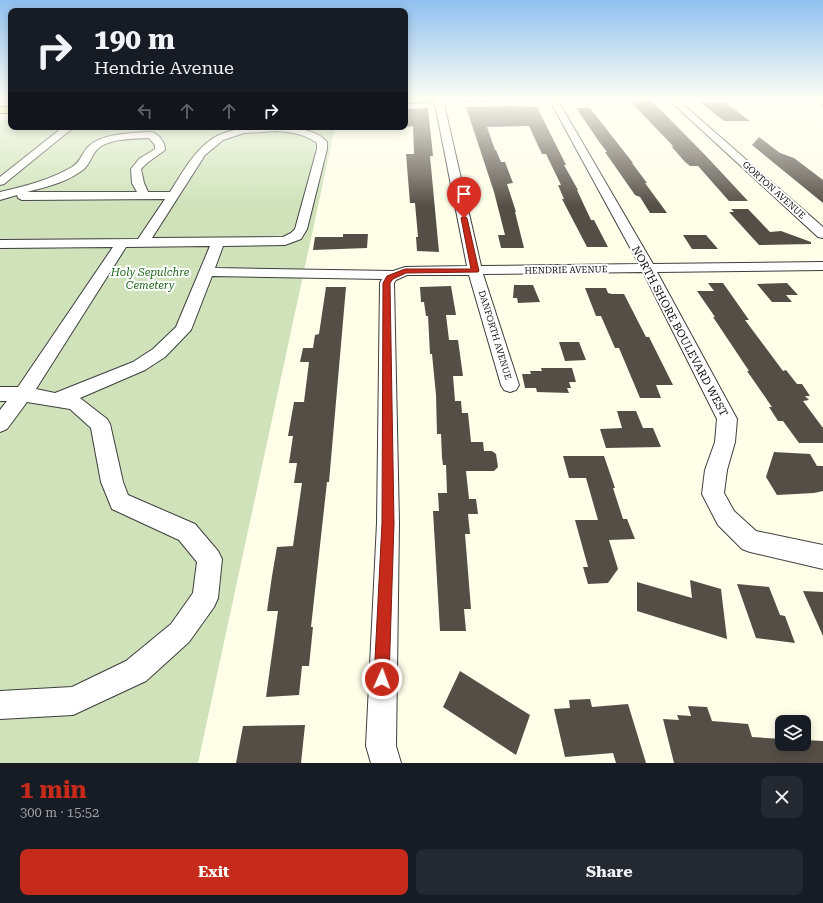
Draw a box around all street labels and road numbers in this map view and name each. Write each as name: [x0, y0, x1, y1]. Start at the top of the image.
street label: GORTON AVENUE: [741, 159, 808, 221]
street label: NORTH SHORE BOULEVARD WEST: [629, 244, 730, 419]
street label: HENDRIE AVENUE: [524, 264, 608, 276]
street label: DANFORTH AVENUE: [477, 289, 513, 381]

